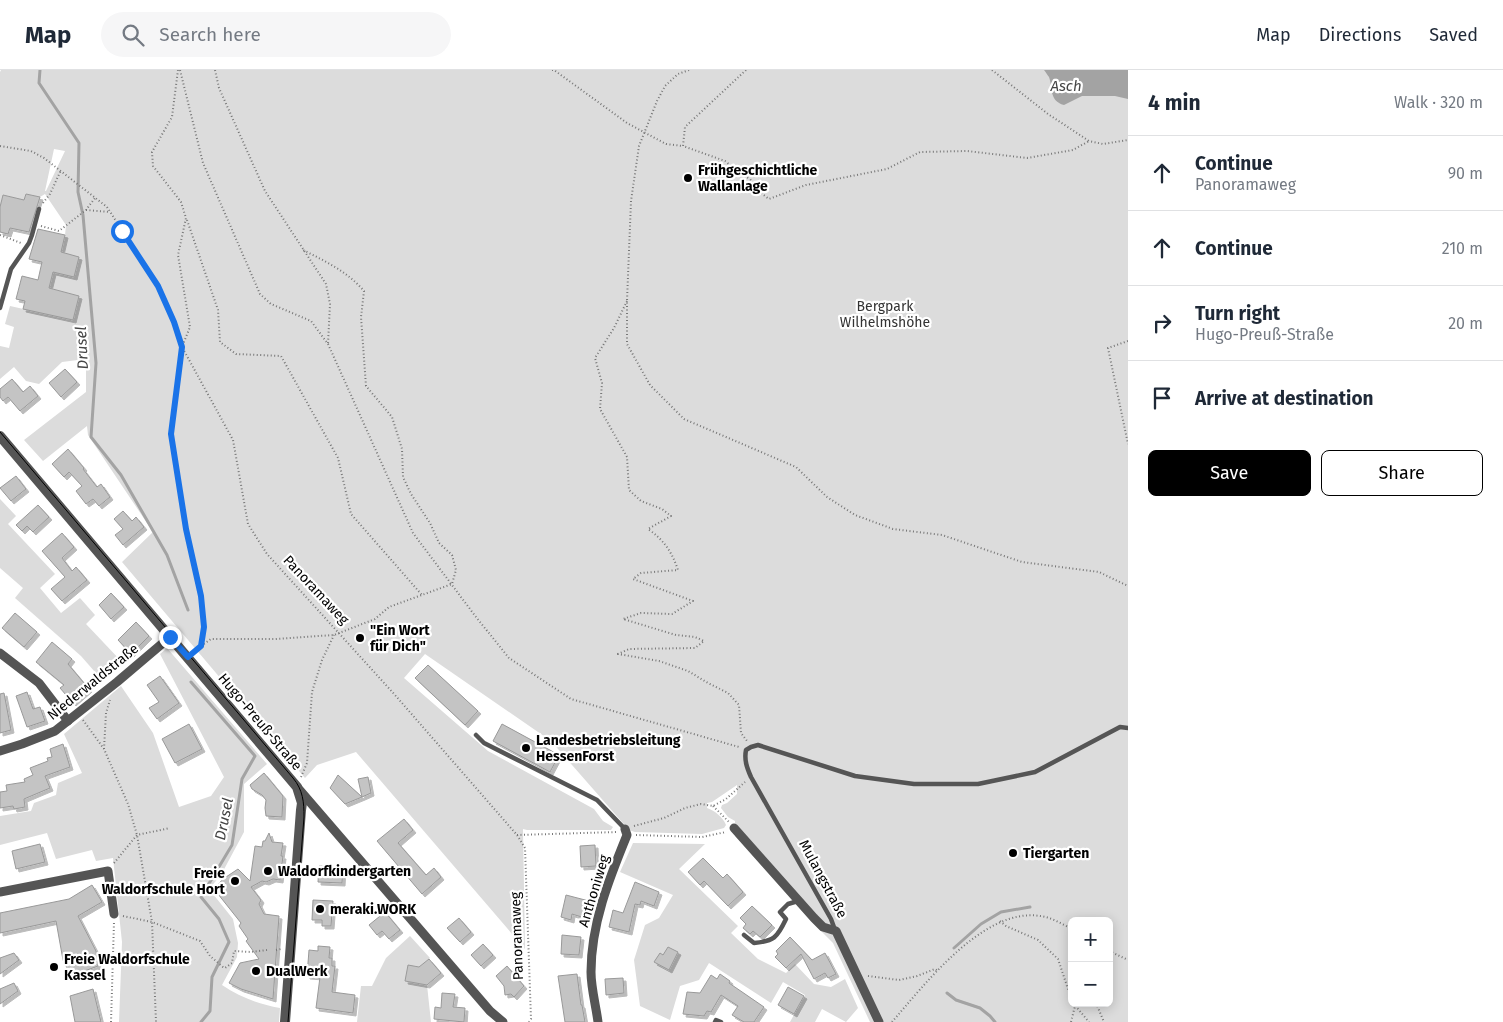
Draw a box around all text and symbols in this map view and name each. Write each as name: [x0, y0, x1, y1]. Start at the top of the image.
search box: [101, 12, 451, 57]
text: Map: [25, 21, 71, 49]
icon: search: [119, 21, 147, 49]
text: Search here: [159, 23, 261, 46]
text: Map: [1256, 24, 1291, 46]
text: Directions: [1319, 24, 1401, 46]
text: Saved: [1429, 24, 1478, 46]
water label: Asch: [1049, 77, 1082, 95]
text: 4 min: [1148, 90, 1201, 116]
text: Walk · 320 m: [1394, 93, 1483, 112]
text: Continue: [1195, 152, 1273, 175]
icon: ahead: [1148, 159, 1176, 187]
place label: Frühgeschichtliche Wallanlage: [698, 162, 818, 195]
text: 90 m: [1448, 164, 1483, 183]
marker: Frühgeschichtliche Wallanlage: [682, 172, 694, 184]
text: Panoramaweg: [1195, 175, 1296, 194]
route start: [111, 220, 134, 243]
icon: ahead: [1148, 234, 1176, 262]
text: Continue: [1195, 237, 1273, 260]
text: 210 m: [1442, 239, 1483, 258]
park label: Bergpark Wilhelmshöhe: [840, 298, 930, 331]
text: Turn right: [1195, 302, 1280, 325]
icon: right: [1148, 309, 1176, 337]
text: 20 m: [1448, 314, 1483, 333]
text: Hugo-Preuß-Straße: [1195, 325, 1334, 344]
water label: Drusel: [72, 326, 92, 370]
icon: arrive: [1148, 384, 1176, 412]
text: Arrive at destination: [1195, 387, 1374, 410]
button: Save: [1148, 450, 1311, 496]
button: Share: [1321, 450, 1483, 496]
street label: Panoramaweg: [280, 552, 353, 629]
place label: "Ein Wort für Dich": [370, 622, 430, 655]
route end: [159, 626, 182, 649]
marker: "Ein Wort für Dich": [354, 632, 366, 644]
street label: Niederwaldstraße: [44, 640, 142, 724]
street label: Hugo-Preuß-Straße: [214, 670, 306, 774]
place label: Landesbetriebsleitung HessenForst: [536, 732, 681, 765]
marker: Landesbetriebsleitung HessenForst: [520, 742, 532, 754]
water label: Drusel: [211, 796, 237, 842]
street label: Mulangstraße: [795, 837, 851, 921]
place label: Tiergarten: [1023, 845, 1089, 862]
marker: Tiergarten: [1007, 847, 1019, 859]
street label: Anthoniweg: [575, 852, 613, 929]
place label: Waldorfkindergarten: [278, 863, 411, 880]
place label: Freie Waldorfschule Hort: [102, 865, 226, 898]
marker: Waldorfkindergarten: [262, 865, 274, 877]
marker: Freie Waldorfschule Hort: [229, 875, 241, 887]
street label: Panoramaweg: [507, 891, 527, 980]
place label: meraki.WORK: [330, 901, 417, 918]
marker: meraki.WORK: [314, 903, 326, 915]
map controls: [1068, 917, 1113, 1007]
button: +: [1068, 917, 1113, 962]
place label: Freie Waldorfschule Kassel: [64, 951, 190, 984]
marker: Freie Waldorfschule Kassel: [48, 961, 60, 973]
button: −: [1068, 962, 1113, 1007]
place label: DualWerk: [266, 963, 328, 980]
marker: DualWerk: [250, 965, 262, 977]

